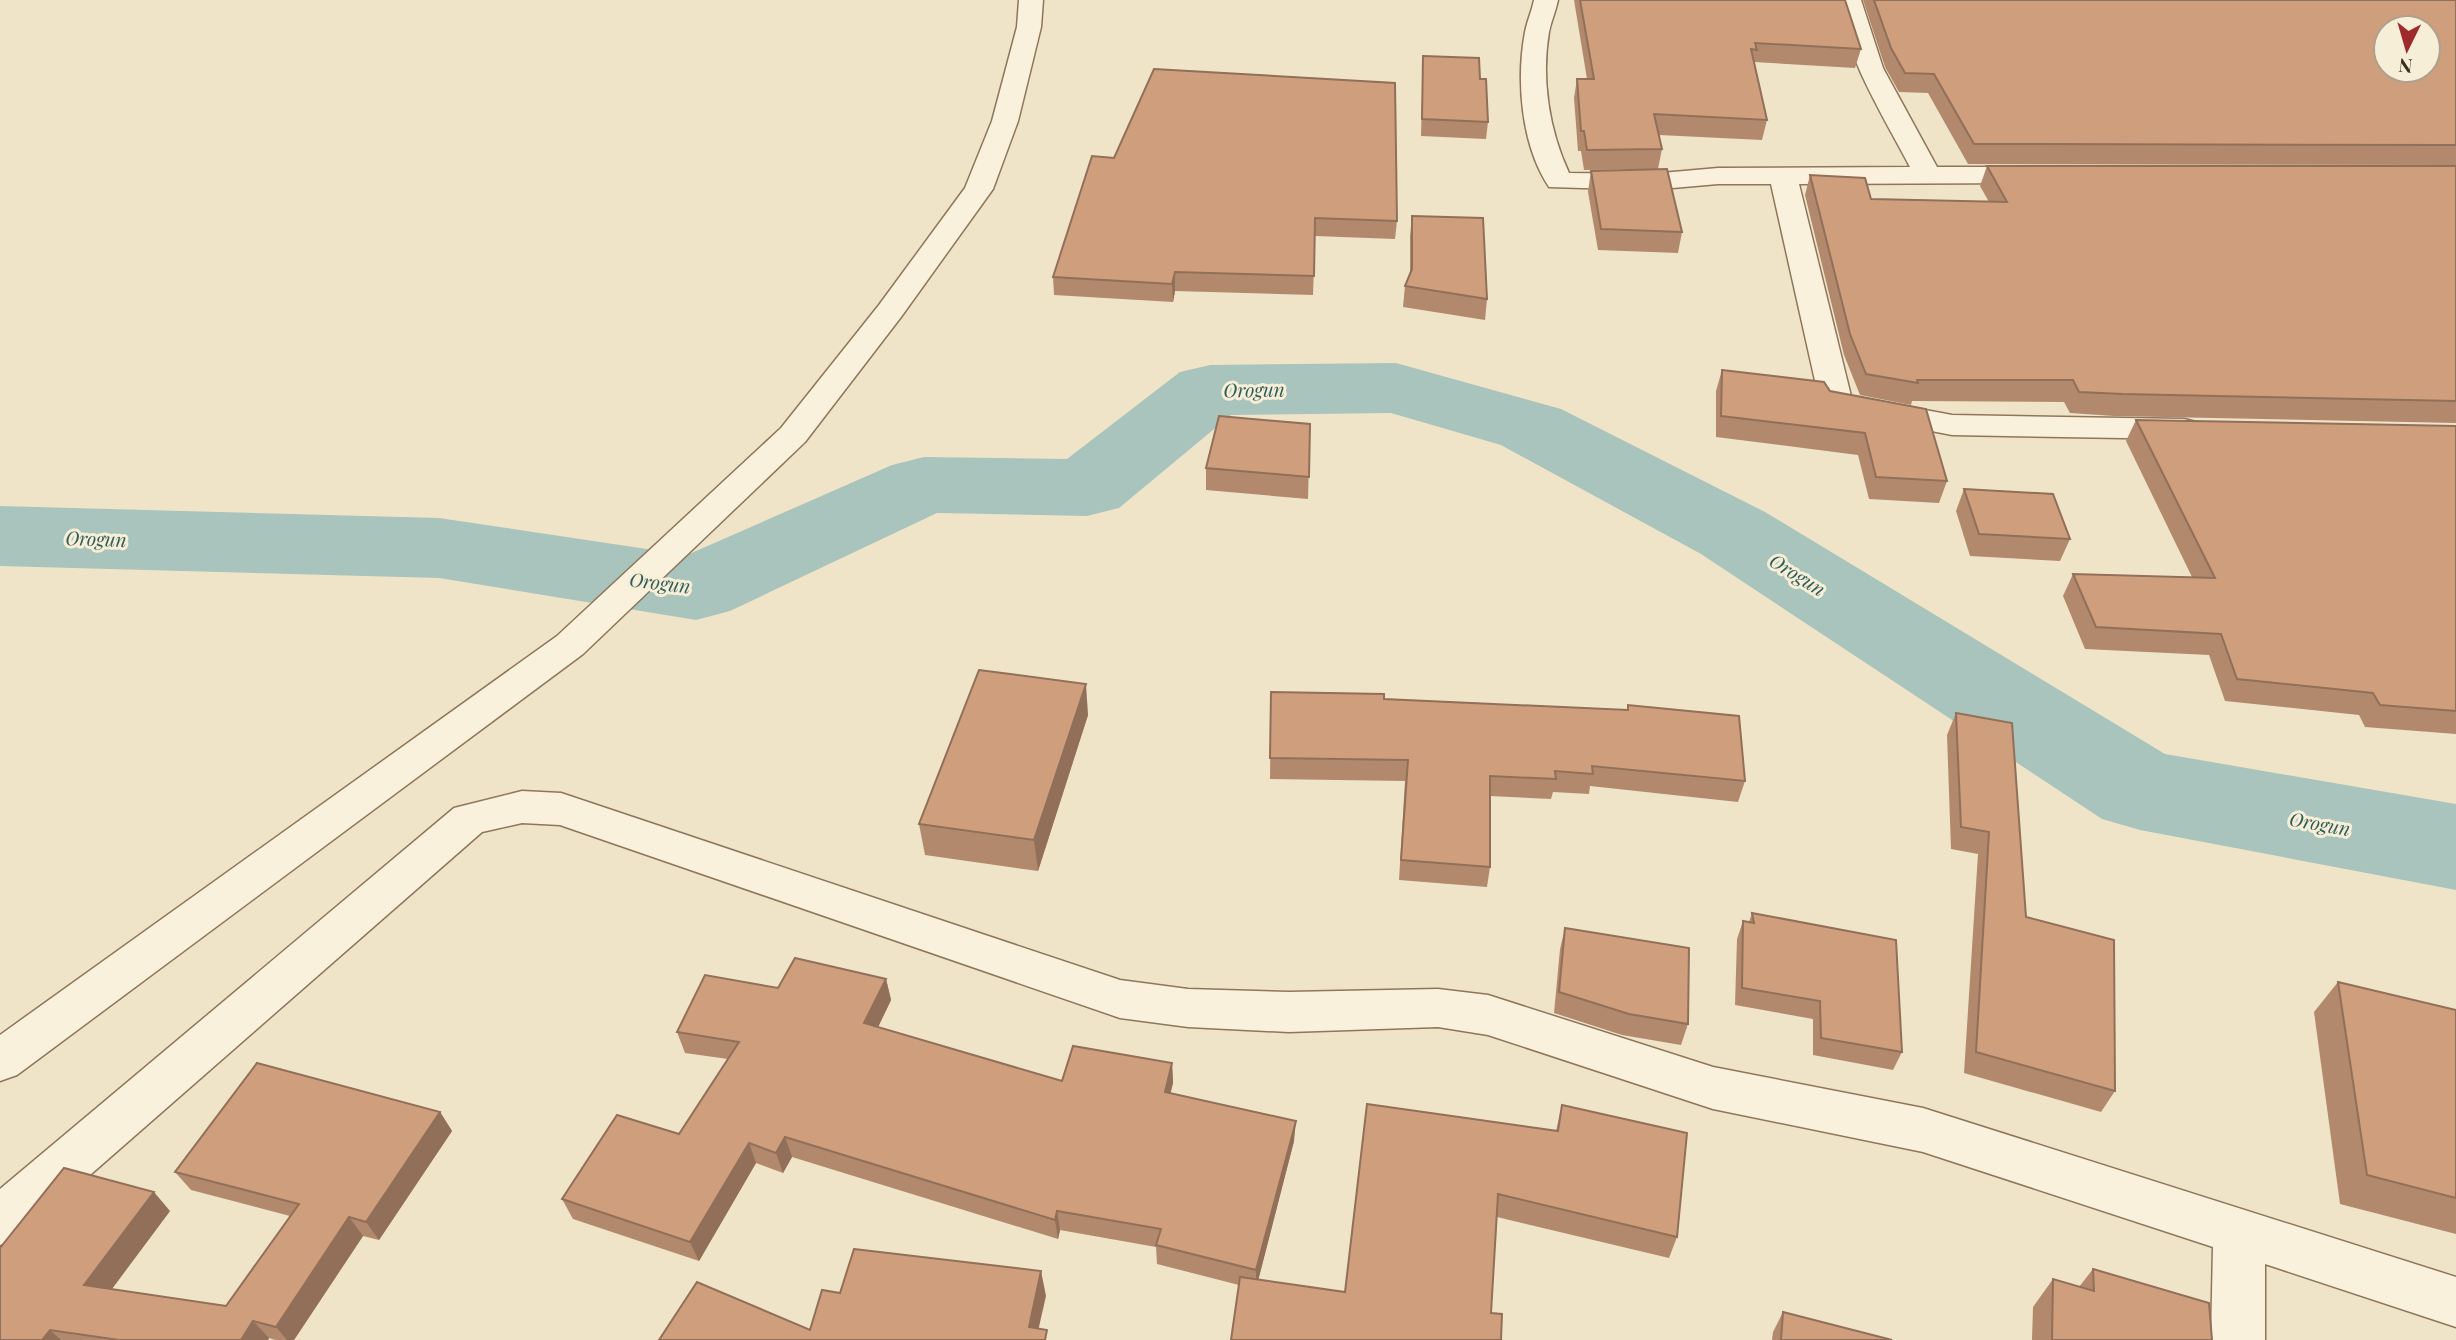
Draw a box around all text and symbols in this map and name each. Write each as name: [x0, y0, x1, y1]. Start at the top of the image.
north arrow: [2372, 14, 2442, 84]
text: N: [2397, 53, 2413, 80]
water label: Orogun: [1223, 375, 1285, 403]
water label: Orogun: [65, 524, 127, 552]
water label: Orogun: [1765, 547, 1831, 601]
water label: Orogun: [628, 565, 692, 599]
water label: Orogun: [2288, 805, 2352, 841]

